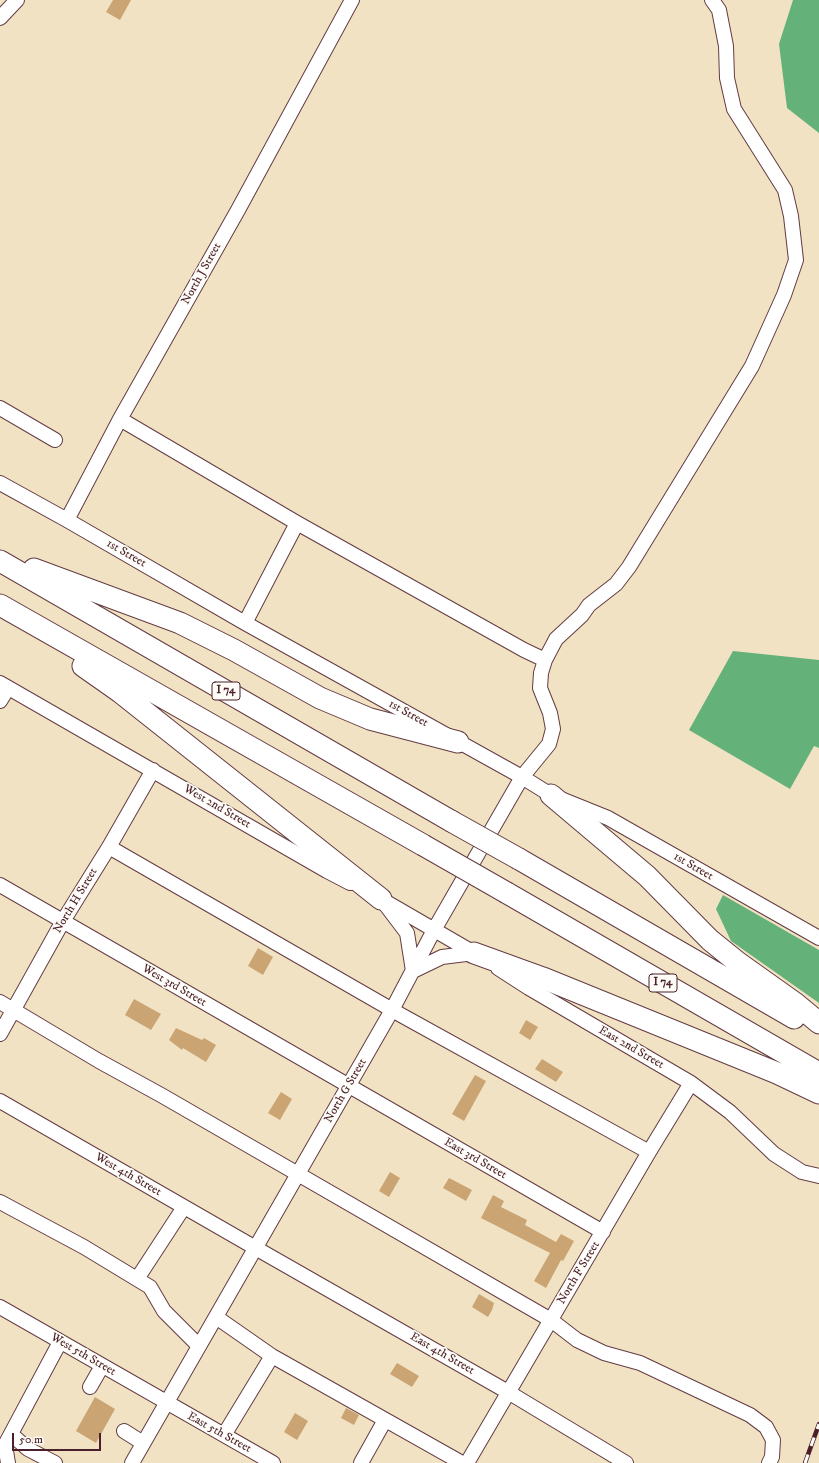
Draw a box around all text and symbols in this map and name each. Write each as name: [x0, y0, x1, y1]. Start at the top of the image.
street label: North J Street: [179, 241, 225, 307]
street label: 1st Street: [104, 537, 148, 571]
road number: I 74: [212, 682, 240, 700]
street label: 1st Street: [386, 697, 430, 731]
street label: West 2nd Street: [181, 782, 253, 832]
street label: 1st Street: [671, 850, 715, 884]
street label: North H Street: [51, 866, 101, 936]
street label: West 3rd Street: [139, 962, 209, 1010]
road number: I 74: [649, 974, 677, 992]
street label: East 2nd Street: [596, 1023, 666, 1073]
street label: North G Street: [322, 1056, 370, 1126]
street label: East 3rd Street: [441, 1135, 509, 1183]
street label: West 4th Street: [92, 1150, 164, 1200]
street label: North F Street: [555, 1239, 603, 1307]
street label: East 4th Street: [407, 1330, 477, 1378]
street label: West 5th Street: [48, 1331, 118, 1379]
street label: East 5th Street: [184, 1409, 254, 1457]
scale bar: [14, 1425, 103, 1451]
text: 50 m: [19, 1432, 43, 1447]

